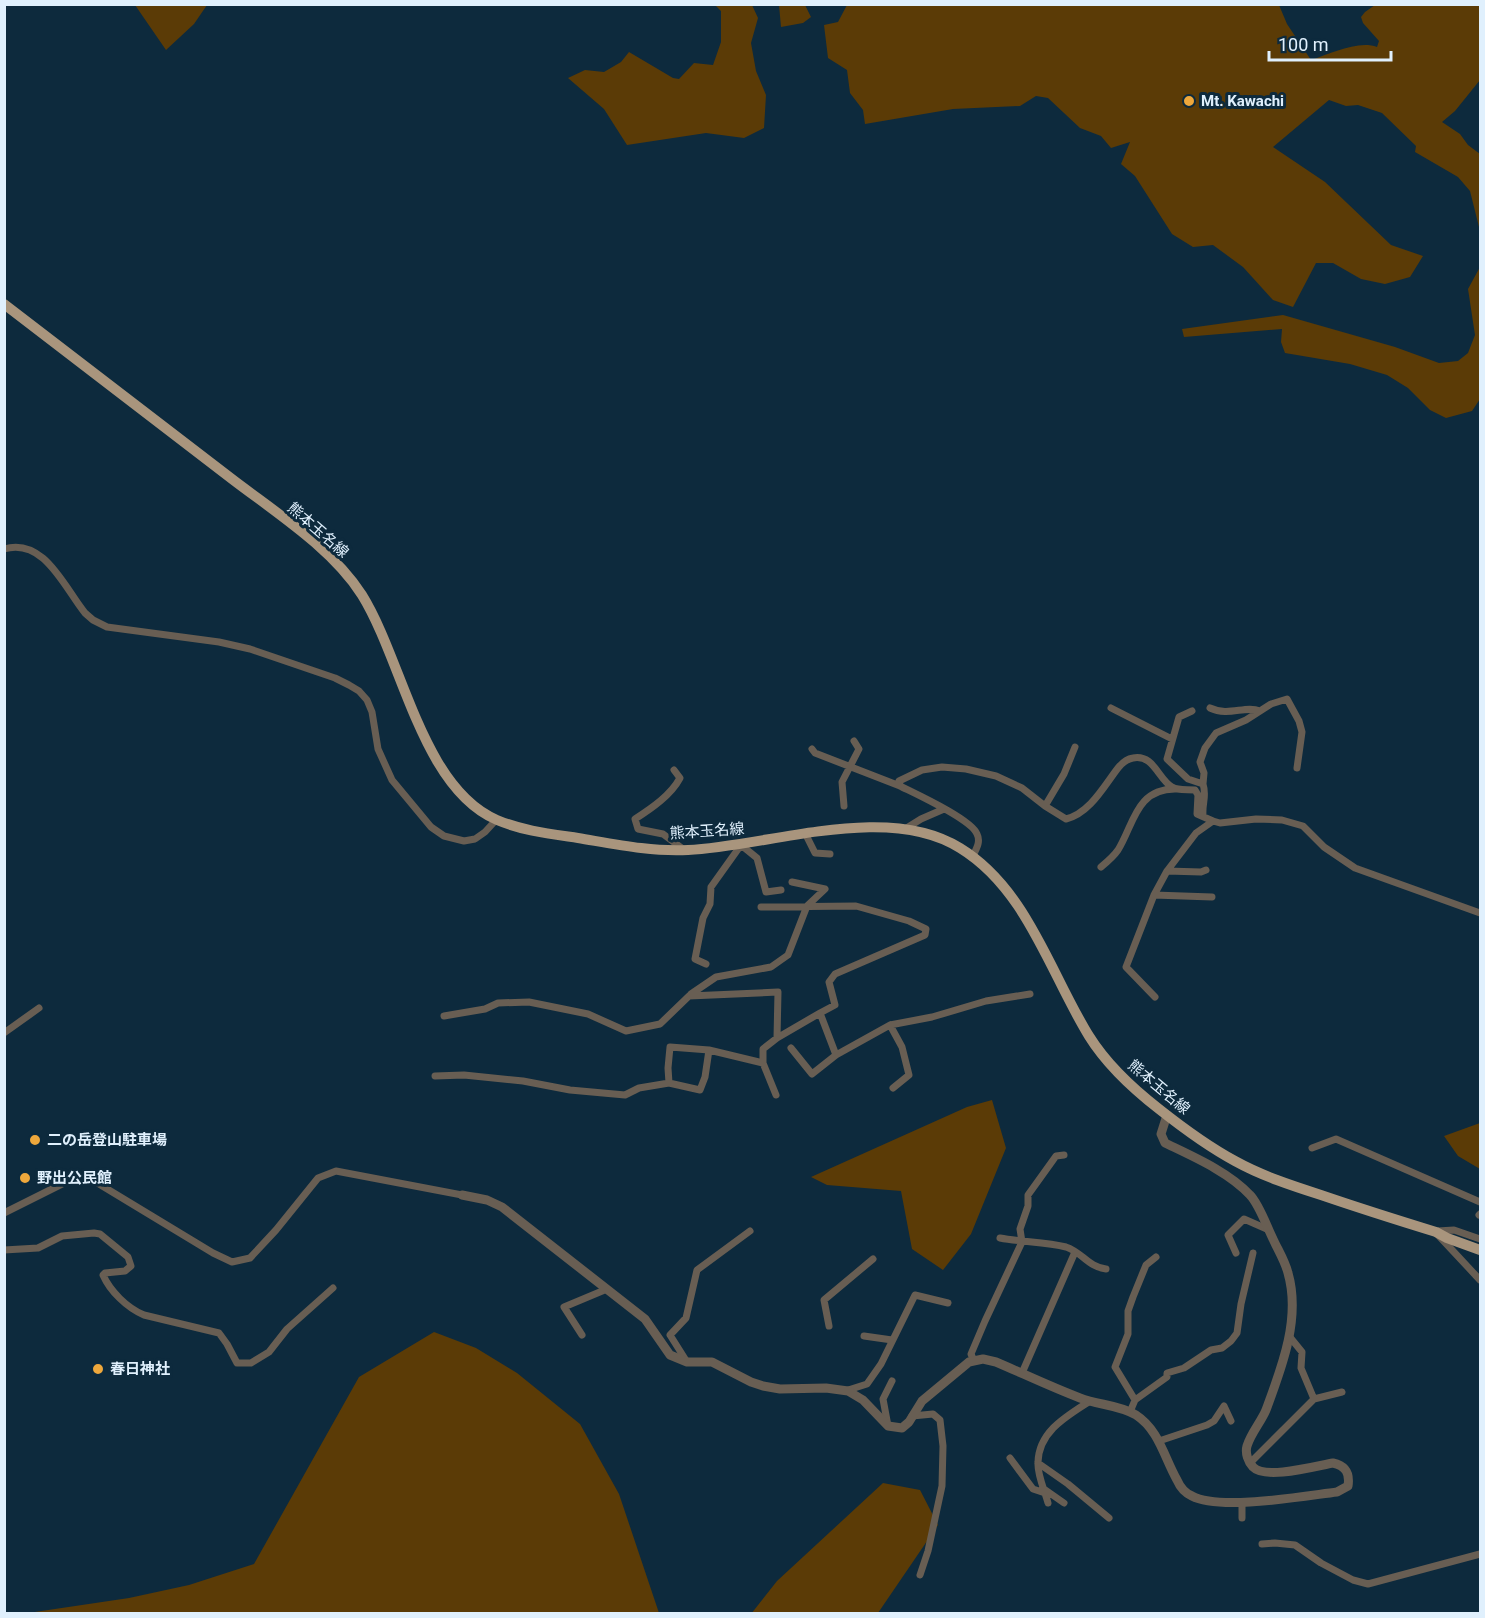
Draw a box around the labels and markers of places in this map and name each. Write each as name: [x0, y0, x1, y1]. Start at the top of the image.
place label: Mt. Kawachi: [1201, 92, 1284, 110]
marker: Mt. Kawachi: [1182, 94, 1196, 108]
place label: 二の岳登山駐車場: [47, 1131, 167, 1149]
marker: 二の岳登山駐車場: [28, 1133, 42, 1147]
place label: 野出公民館: [37, 1169, 112, 1187]
marker: 野出公民館: [18, 1171, 32, 1185]
place label: 春日神社: [110, 1360, 170, 1378]
marker: 春日神社: [91, 1362, 105, 1376]

